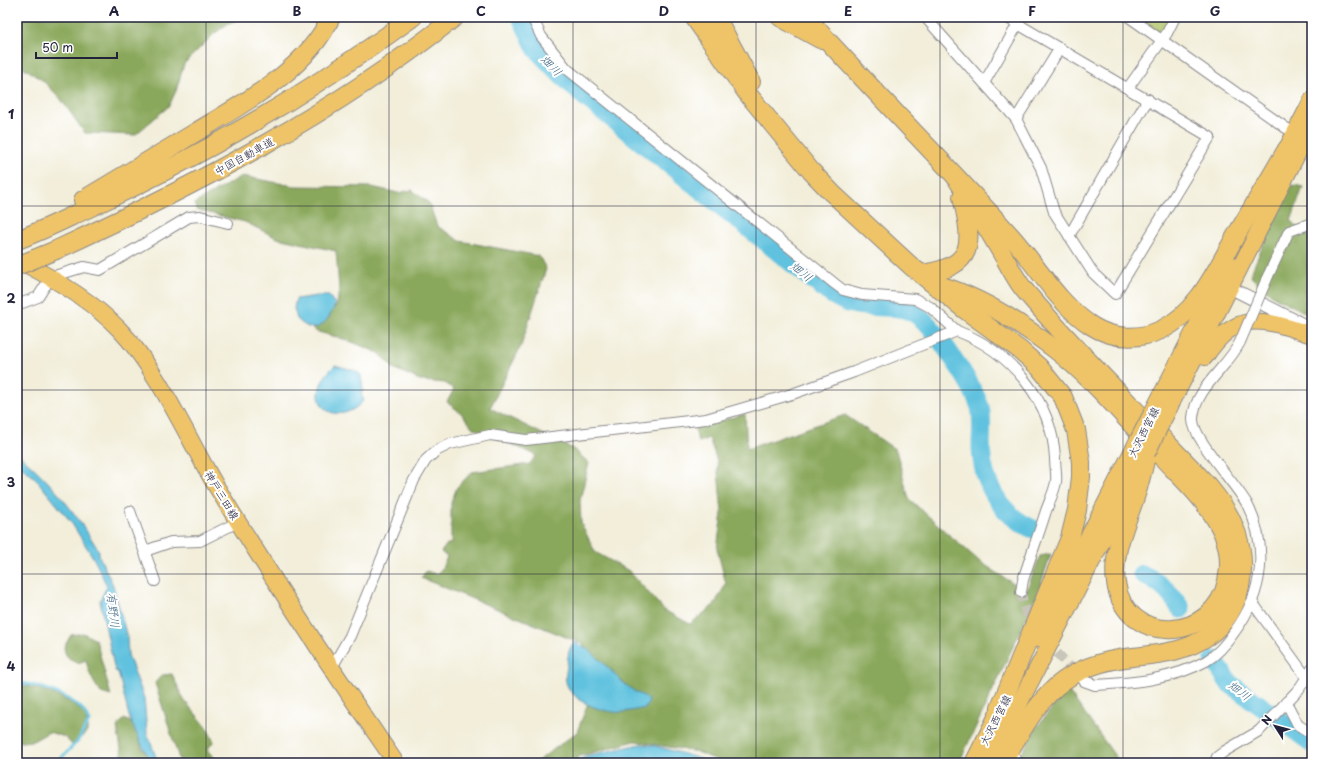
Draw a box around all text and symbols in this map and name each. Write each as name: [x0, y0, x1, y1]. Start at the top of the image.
text: A: [109, 1, 119, 20]
text: B: [293, 1, 302, 20]
text: C: [476, 1, 486, 20]
text: D: [659, 1, 669, 20]
text: E: [844, 1, 852, 20]
text: F: [1028, 1, 1036, 20]
text: G: [1210, 1, 1220, 20]
scale bar: [36, 34, 117, 60]
text: 50 m: [42, 38, 73, 56]
water label: 畑川: [537, 50, 567, 80]
text: 1: [8, 104, 14, 123]
street label: 中国自動車道: [211, 133, 277, 179]
water label: 畑川: [787, 256, 817, 286]
text: 2: [6, 288, 16, 307]
street label: 大沢西宮線: [1123, 404, 1163, 460]
street label: 神戸三田線: [201, 467, 243, 523]
text: 3: [7, 472, 16, 491]
water label: 有野川: [103, 591, 125, 629]
text: 4: [7, 656, 16, 675]
water label: 畑川: [1225, 676, 1255, 704]
street label: 大沢西宮線: [975, 692, 1015, 748]
north arrow: [1255, 706, 1295, 746]
text: N: [1257, 711, 1276, 728]

